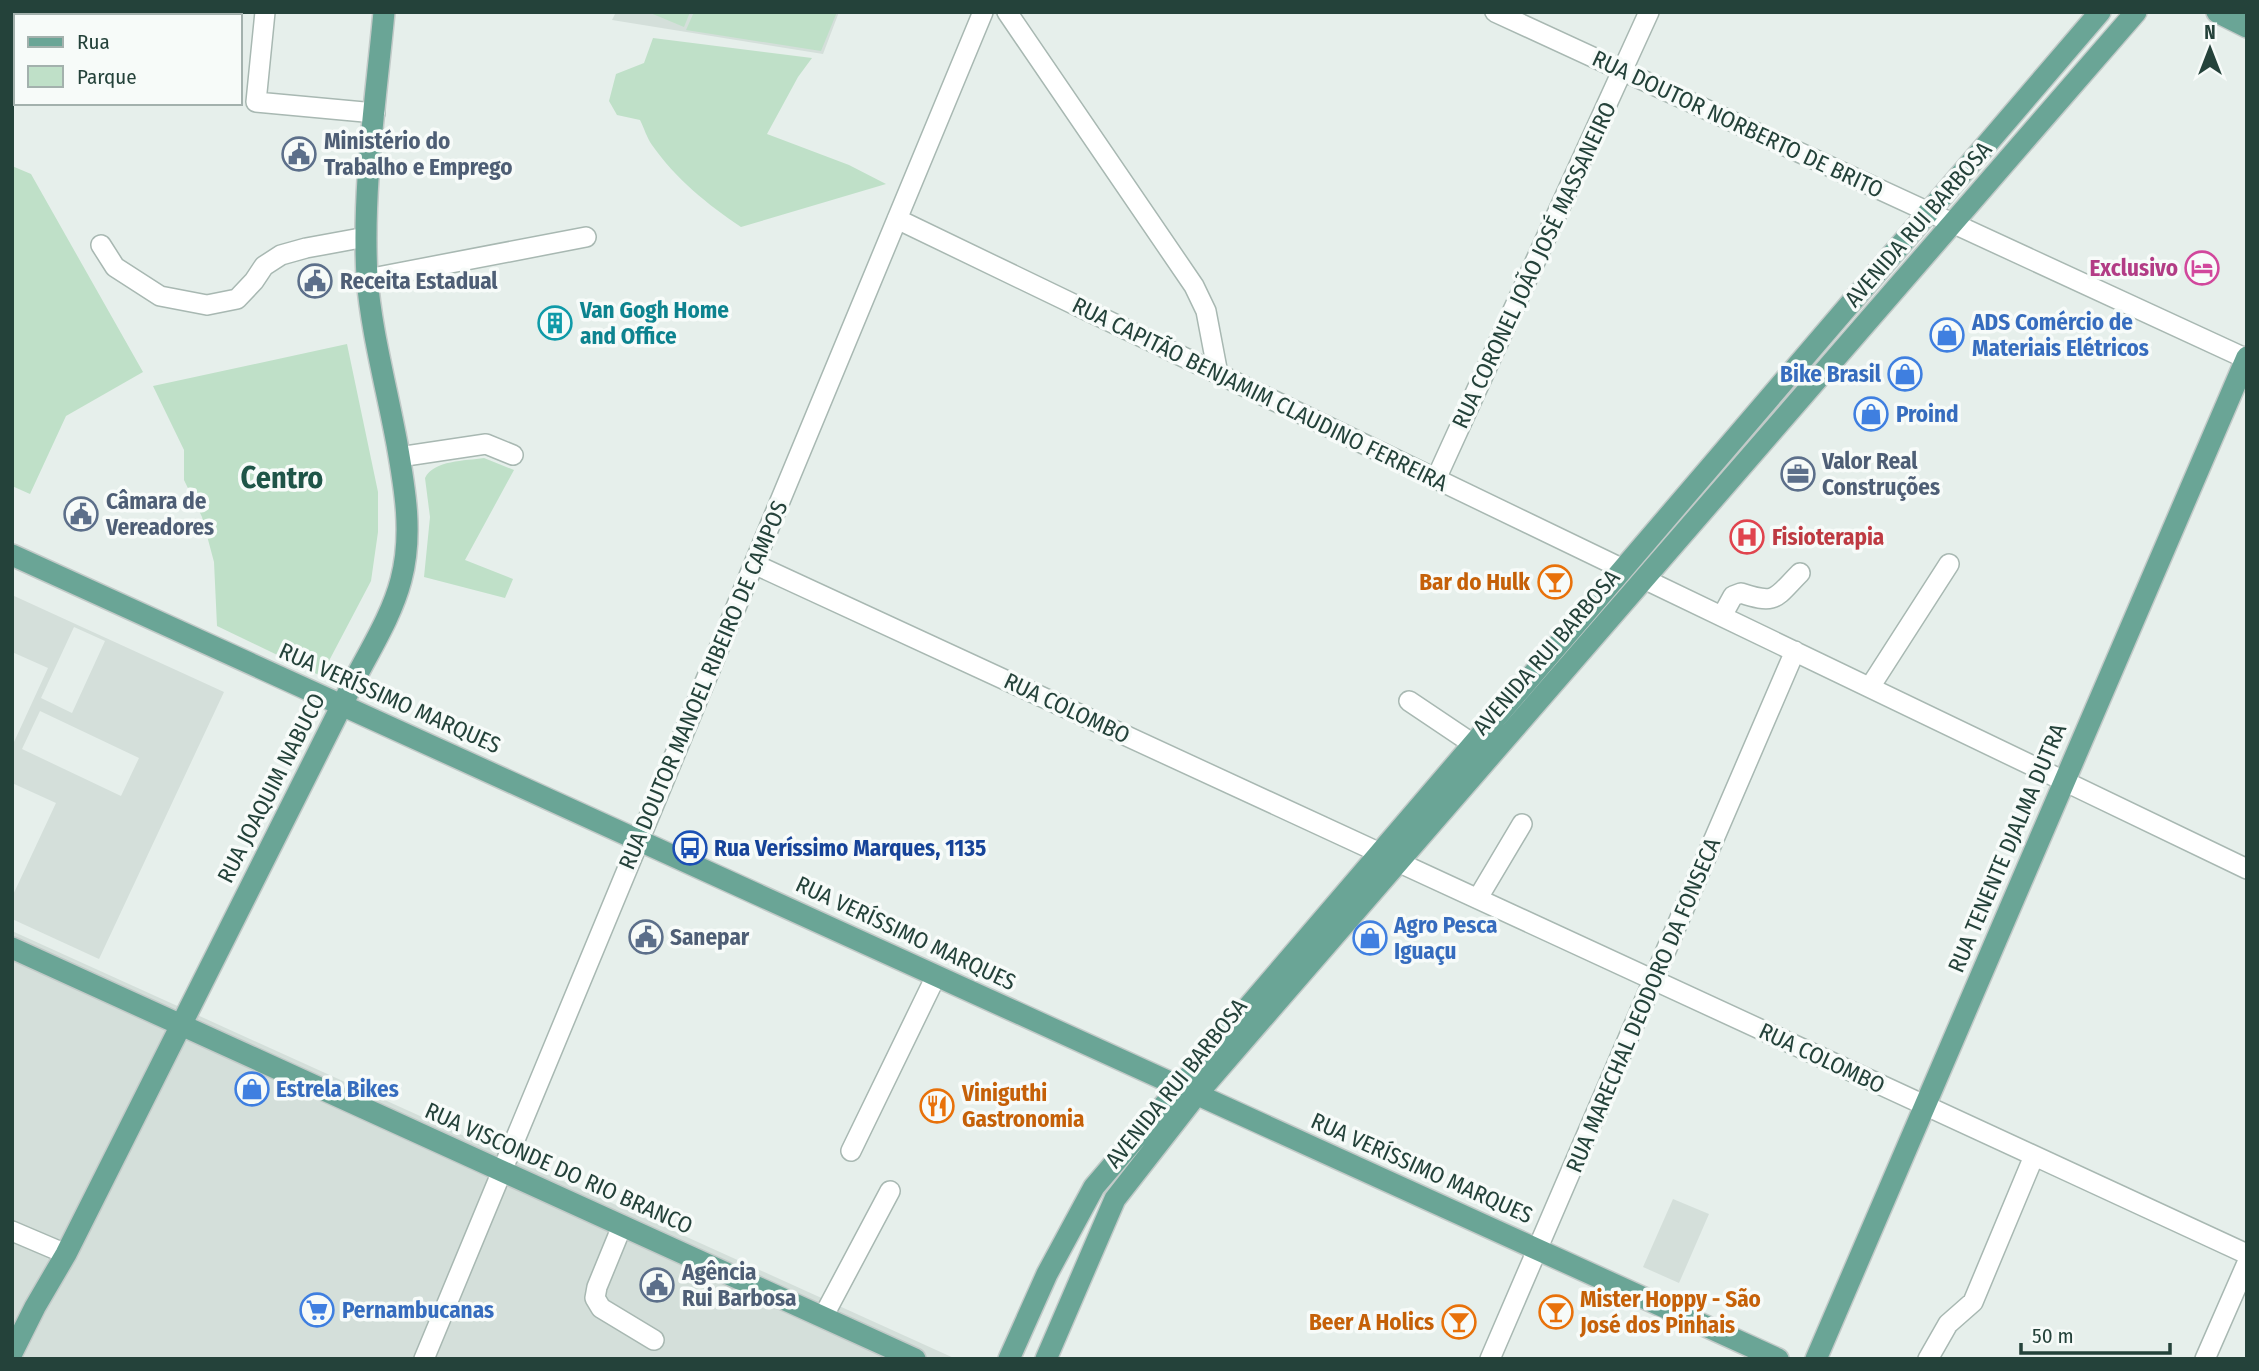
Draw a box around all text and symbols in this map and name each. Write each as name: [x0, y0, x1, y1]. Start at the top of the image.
legend: [14, 14, 242, 105]
north arrow: [2175, 14, 2245, 84]
text: N: [2204, 21, 2216, 44]
text: Rua: [77, 29, 110, 55]
street label: RUA DOUTOR NORBERTO DE BRITO: [1588, 44, 1888, 204]
text: Parque: [77, 64, 137, 90]
street label: RUA CORONEL JOÃO JOSÉ MASSANEIRO: [1445, 97, 1622, 433]
place label: Ministério do Trabalho e Emprego: [324, 127, 512, 181]
public building icon: Ministério do Trabalho e Emprego: [280, 135, 318, 173]
street label: AVENIDA RUI BARBOSA: [1839, 136, 1997, 312]
hotel icon: Exclusivo: [2183, 249, 2221, 287]
place label: Exclusivo: [2089, 254, 2178, 282]
public building icon: Receita Estadual: [296, 262, 334, 300]
place label: Receita Estadual: [340, 267, 498, 295]
street label: RUA CAPITÃO BENJAMIM CLAUDINO FERREIRA: [1068, 291, 1452, 497]
place label: Van Gogh Home and Office: [579, 296, 729, 350]
building icon: Van Gogh Home and Office: [536, 304, 574, 342]
place label: ADS Comércio de Materiais Elétricos: [1971, 308, 2149, 362]
shop icon: ADS Comércio de Materiais Elétricos: [1928, 316, 1966, 354]
shop icon: Bike Brasil: [1886, 355, 1924, 393]
place label: Bike Brasil: [1780, 360, 1882, 388]
shop icon: Proind: [1852, 395, 1890, 433]
place label: Proind: [1896, 400, 1959, 428]
place label: Valor Real Construções: [1821, 447, 1940, 501]
office icon: Valor Real Construções: [1779, 455, 1817, 493]
district label: Centro: [241, 460, 323, 496]
place label: Câmara de Vereadores: [105, 487, 214, 541]
public building icon: Câmara de Vereadores: [62, 495, 100, 533]
street label: RUA DOUTOR MANOEL RIBEIRO DE CAMPOS: [612, 497, 794, 873]
hospital icon: Fisioterapia: [1728, 518, 1766, 556]
place label: Fisioterapia: [1772, 523, 1884, 551]
bar icon: Bar do Hulk: [1536, 563, 1574, 601]
street label: AVENIDA RUI BARBOSA: [1467, 564, 1625, 740]
place label: Bar do Hulk: [1419, 568, 1530, 596]
street label: RUA VERÍSSIMO MARQUES: [275, 636, 505, 759]
street label: RUA COLOMBO: [1000, 667, 1134, 749]
street label: RUA JOAQUIM NABUCO: [211, 688, 331, 888]
street label: RUA TENENTE DJALMA DUTRA: [1942, 719, 2072, 977]
bus stop icon: Rua Veríssimo Marques, 1135: [671, 829, 709, 867]
place label: Rua Veríssimo Marques, 1135: [714, 834, 986, 862]
street label: RUA MARECHAL DEODORO DA FONSECA: [1560, 834, 1726, 1176]
street label: RUA VERÍSSIMO MARQUES: [792, 869, 1021, 996]
place label: Agro Pesca Iguaçu: [1393, 911, 1498, 965]
public building icon: Sanepar: [627, 918, 665, 956]
shop icon: Agro Pesca Iguaçu: [1351, 919, 1389, 957]
place label: Sanepar: [670, 923, 750, 951]
street label: AVENIDA RUI BARBOSA: [1099, 993, 1253, 1173]
street label: RUA COLOMBO: [1755, 1017, 1889, 1099]
shop icon: Estrela Bikes: [233, 1070, 271, 1108]
place label: Estrela Bikes: [276, 1075, 399, 1103]
place label: Viniguthi Gastronomia: [961, 1079, 1084, 1133]
restaurant icon: Viniguthi Gastronomia: [918, 1087, 956, 1125]
street label: RUA VISCONDE DO RIO BRANCO: [421, 1096, 697, 1240]
street label: RUA VERÍSSIMO MARQUES: [1307, 1106, 1537, 1229]
place label: Agência Rui Barbosa: [681, 1258, 796, 1312]
public building icon: Agência Rui Barbosa: [638, 1266, 676, 1304]
place label: Mister Hoppy - São José dos Pinhais: [1579, 1285, 1761, 1339]
supermarket icon: Pernambucanas: [298, 1291, 336, 1329]
bar icon: Mister Hoppy - São José dos Pinhais: [1537, 1293, 1575, 1331]
place label: Pernambucanas: [342, 1296, 494, 1324]
bar icon: Beer A Holics: [1440, 1303, 1478, 1341]
place label: Beer A Holics: [1309, 1308, 1434, 1336]
scale bar: [2021, 1312, 2170, 1356]
text: 50 m: [2032, 1323, 2074, 1349]

